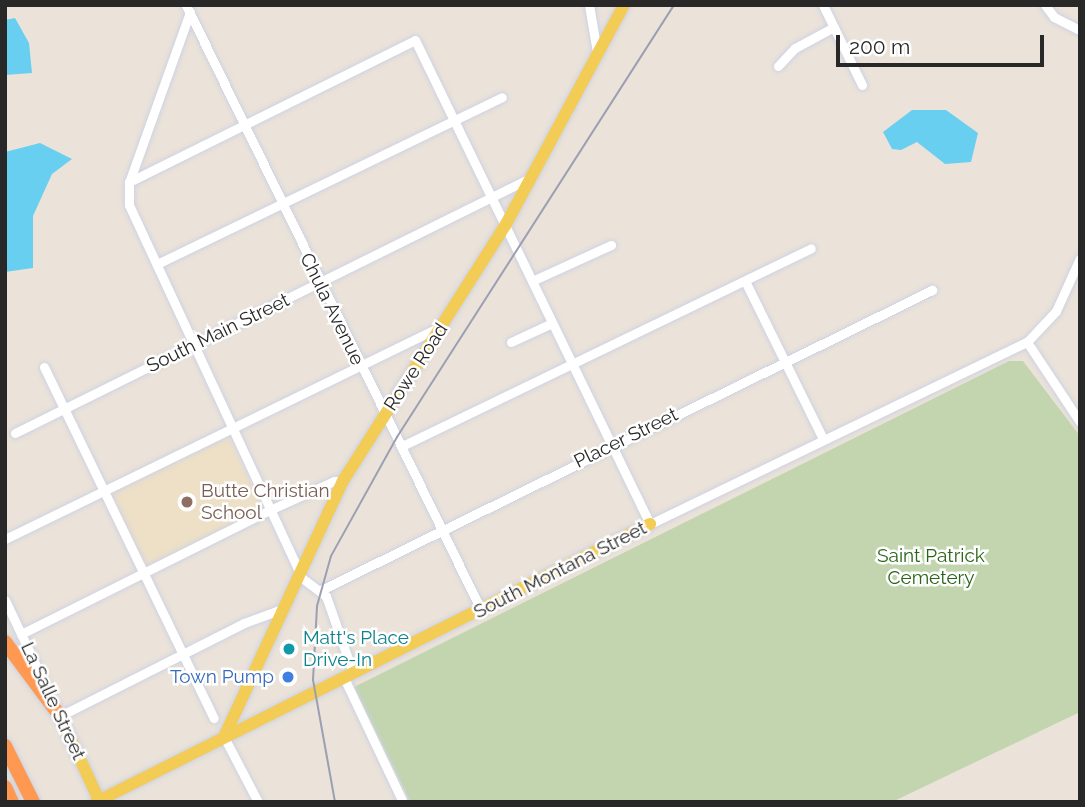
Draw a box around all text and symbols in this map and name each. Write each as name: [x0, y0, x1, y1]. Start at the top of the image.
scale bar: [840, 21, 1048, 65]
text: 200 m: [849, 34, 910, 59]
street label: Chula Avenue: [295, 249, 369, 369]
street label: South Main Street: [143, 289, 293, 377]
street label: Rowe Road: [379, 319, 453, 415]
street label: Placer Street: [570, 403, 682, 473]
place label: Butte Christian School: [201, 480, 330, 524]
marker: Butte Christian School: [179, 494, 195, 510]
street label: South Montana Street: [470, 517, 650, 623]
park label: Saint Patrick Cemetery: [877, 545, 985, 589]
place label: Matt's Place Drive-In: [303, 627, 409, 671]
street label: La Salle Street: [16, 639, 90, 763]
marker: Matt's Place Drive-In: [281, 641, 297, 657]
place label: Town Pump: [170, 666, 274, 688]
marker: Town Pump: [280, 669, 296, 685]

